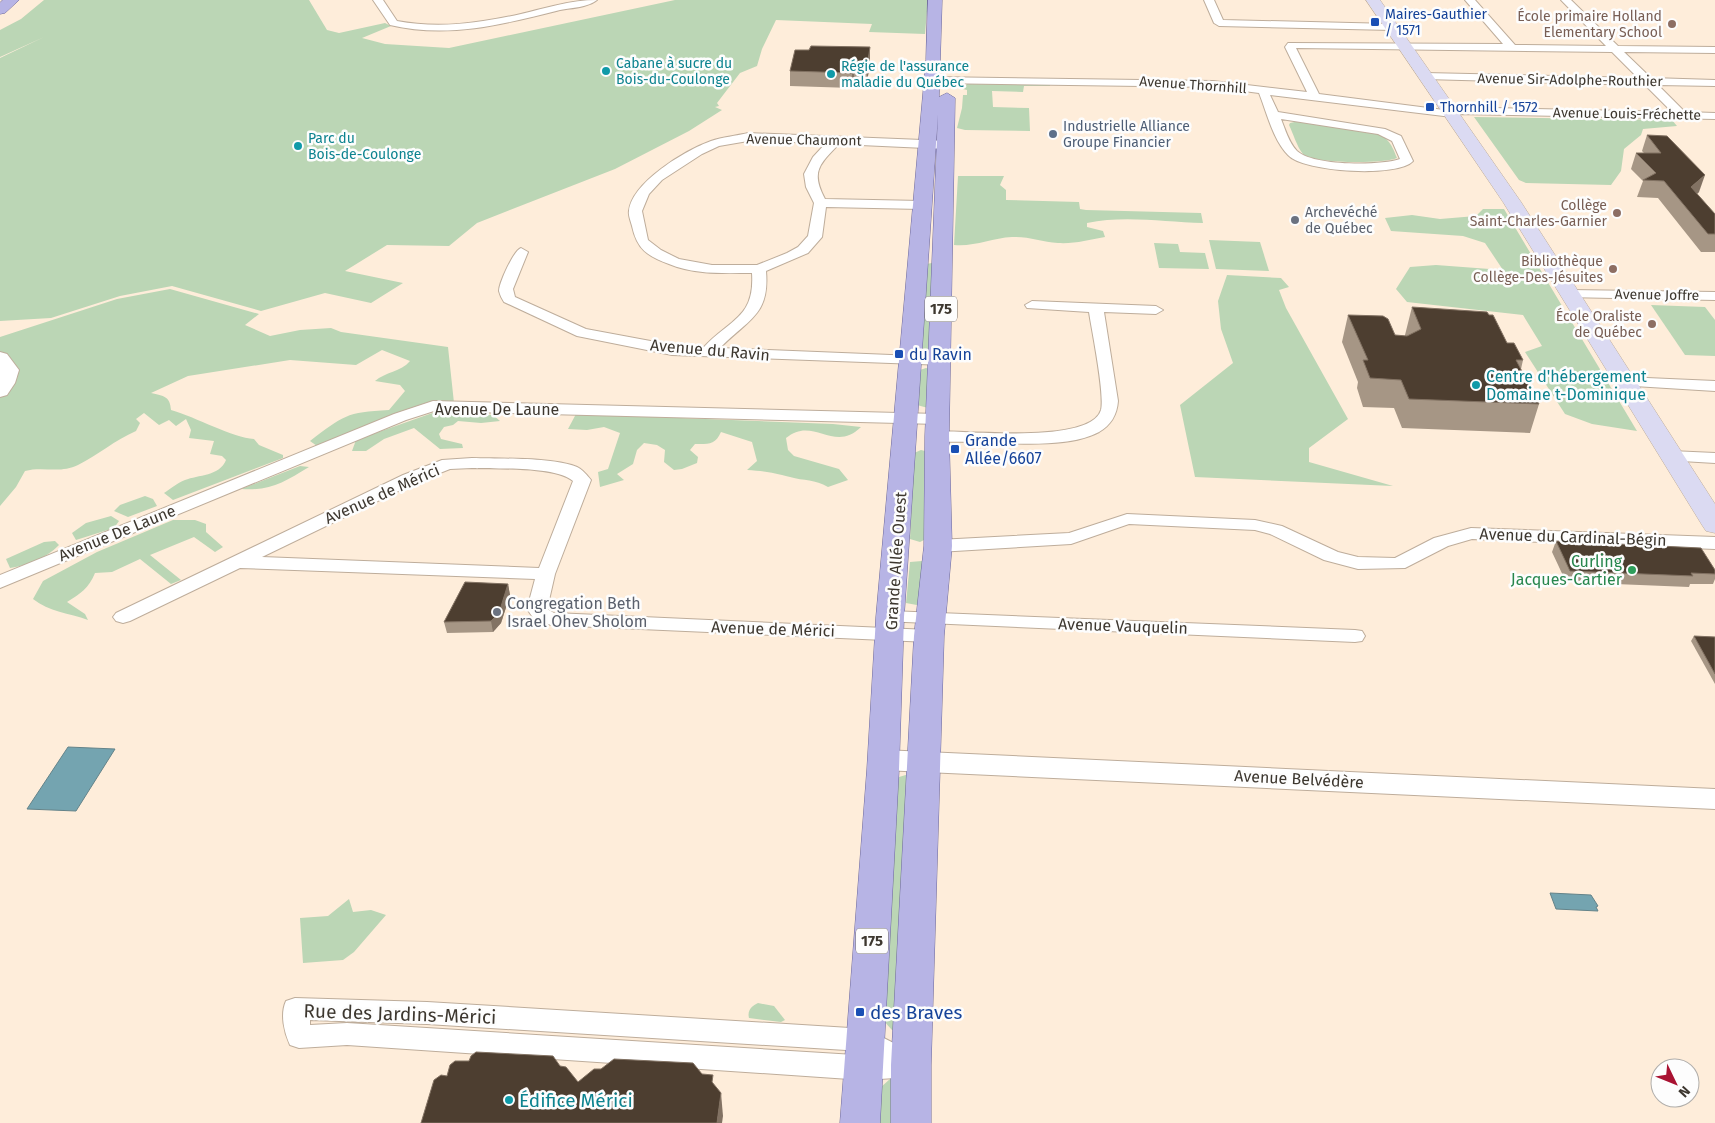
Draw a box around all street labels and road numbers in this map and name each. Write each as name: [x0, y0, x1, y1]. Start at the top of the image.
street label: Avenue Sir-Adolphe-Routhier: [1477, 70, 1663, 90]
street label: Avenue Thornhill: [1139, 73, 1247, 97]
street label: Avenue Louis-Fréchette: [1553, 104, 1701, 124]
street label: Avenue Chaumont: [746, 130, 863, 150]
street label: Avenue Joffre: [1615, 286, 1699, 304]
road number: 175: [925, 296, 957, 322]
street label: Avenue du Ravin: [649, 335, 771, 365]
street label: Avenue De Laune: [435, 400, 559, 419]
street label: Avenue de Mérici: [322, 460, 442, 528]
street label: Grande Allée Ouest: [882, 491, 910, 631]
street label: Avenue De Laune: [56, 501, 178, 565]
street label: Avenue du Cardinal-Bégin: [1479, 524, 1667, 550]
street label: Avenue Vauquelin: [1058, 614, 1188, 638]
street label: Avenue de Mérici: [711, 617, 835, 641]
street label: Avenue Belvédère: [1234, 766, 1364, 792]
road number: 175: [856, 928, 888, 954]
street label: Rue des Jardins-Mérici: [303, 999, 497, 1029]

